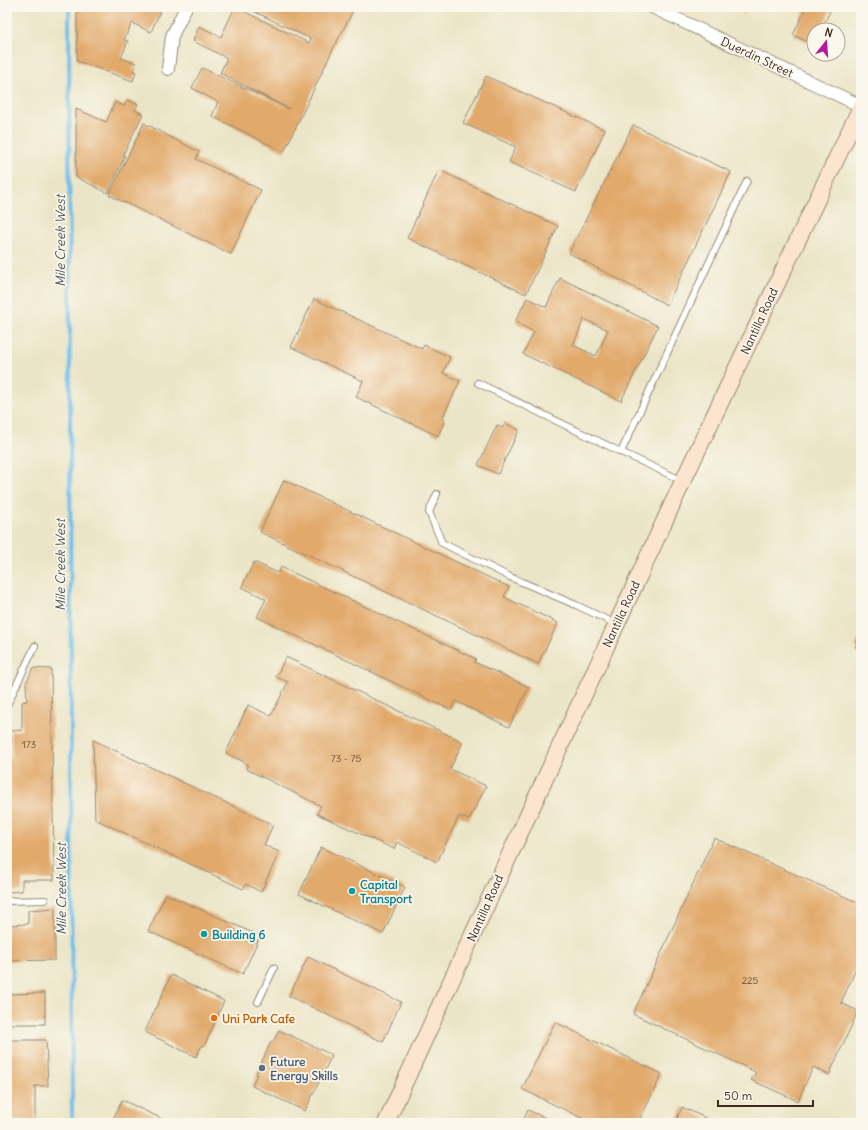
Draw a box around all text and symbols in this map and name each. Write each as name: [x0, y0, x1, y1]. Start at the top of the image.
north arrow: [806, 22, 846, 62]
text: N: [823, 25, 835, 40]
street label: Duerdin Street: [718, 34, 796, 80]
water label: Mile Creek West: [52, 193, 69, 287]
street label: Nantilla Road: [737, 285, 781, 357]
water label: Mile Creek West: [52, 517, 69, 611]
street label: Nantilla Road: [599, 578, 643, 650]
house number: 173: [22, 738, 37, 751]
house number: 73 - 75: [331, 752, 361, 765]
water label: Mile Creek West: [53, 841, 70, 935]
street label: Nantilla Road: [464, 872, 506, 944]
place label: Capital Transport: [360, 877, 413, 907]
marker: Capital Transport: [347, 886, 357, 896]
place label: Building 6: [212, 927, 265, 943]
marker: Building 6: [199, 929, 209, 939]
house number: 225: [742, 974, 759, 987]
place label: Uni Park Cafe: [222, 1011, 296, 1026]
marker: Uni Park Cafe: [209, 1013, 219, 1023]
place label: Future Energy Skills: [270, 1054, 338, 1084]
marker: Future Energy Skills: [257, 1063, 267, 1073]
scale bar: [718, 1082, 813, 1108]
text: 50 m: [724, 1088, 753, 1103]

